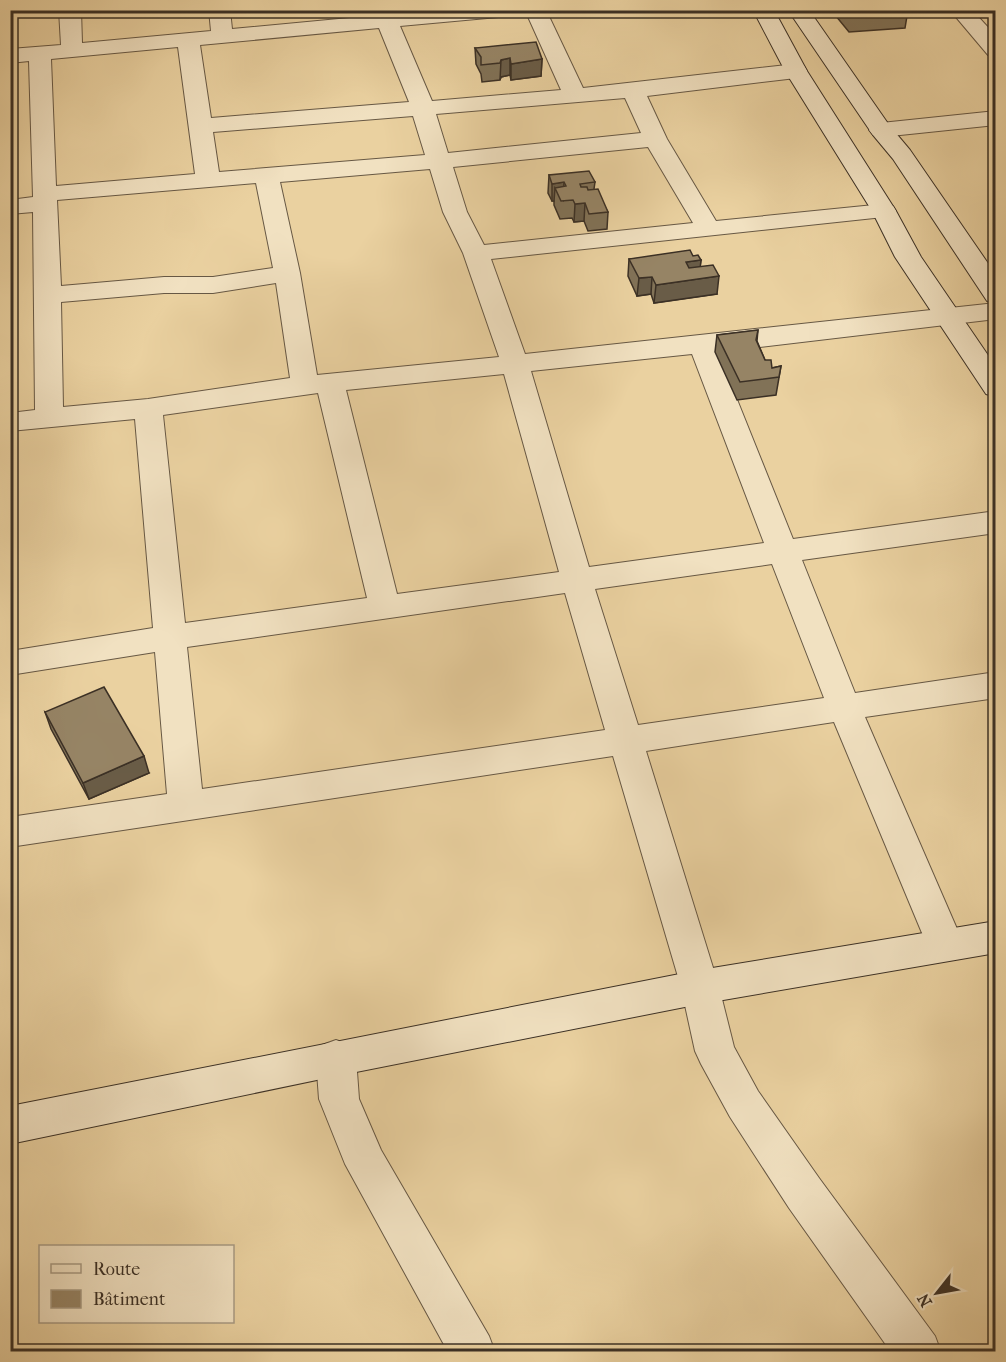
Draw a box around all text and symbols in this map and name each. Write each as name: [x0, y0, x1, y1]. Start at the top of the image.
legend: [39, 1245, 234, 1323]
text: Route: [93, 1259, 140, 1280]
north arrow: [907, 1263, 967, 1323]
text: Bâtiment: [93, 1289, 166, 1310]
text: N: [913, 1290, 936, 1311]

